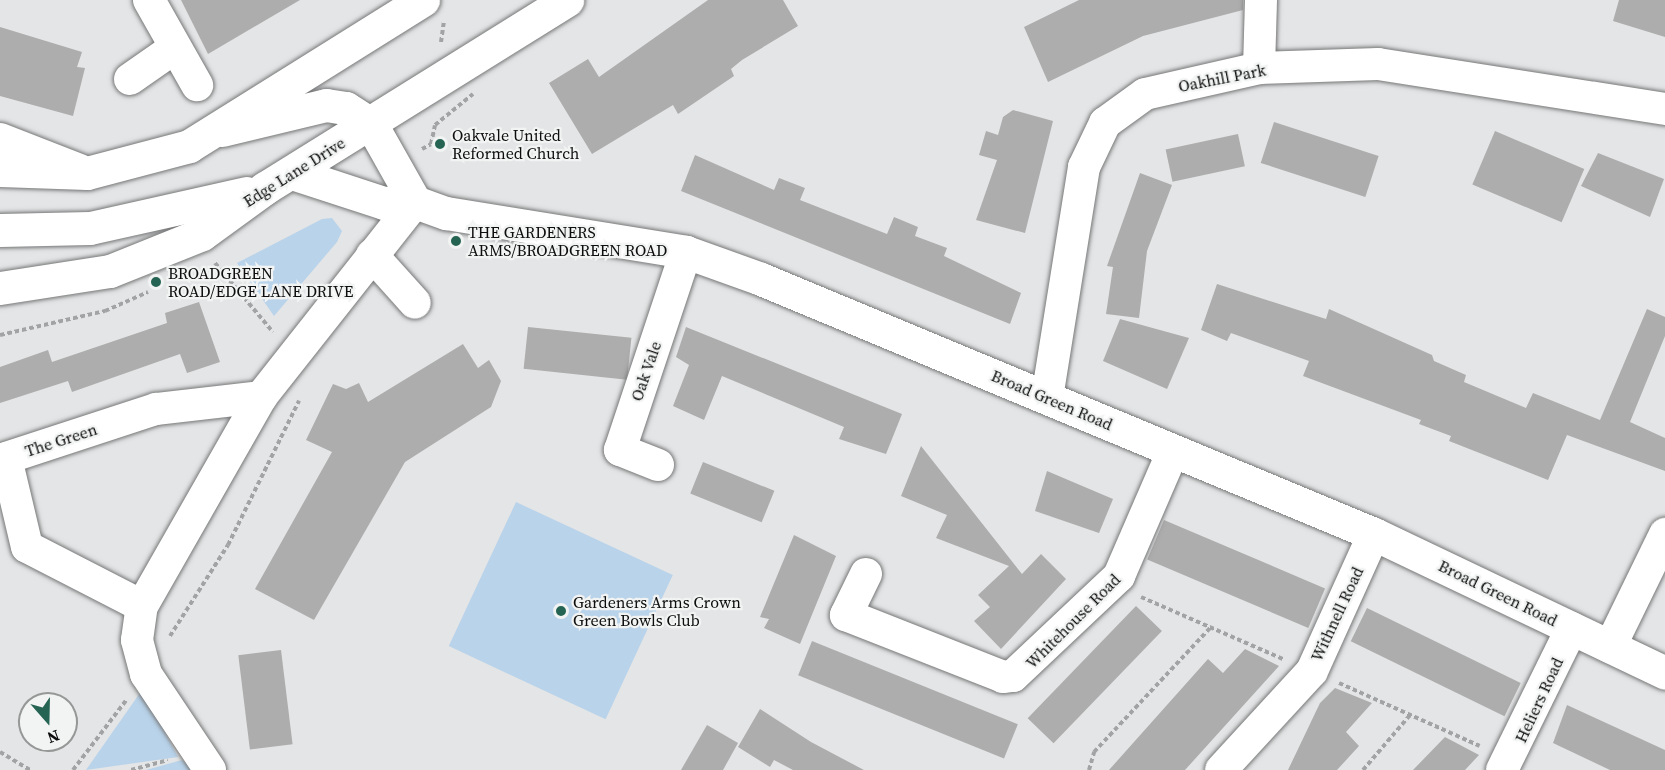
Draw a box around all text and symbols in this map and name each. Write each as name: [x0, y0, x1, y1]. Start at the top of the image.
street label: Oakhill Park: [1177, 60, 1267, 96]
place label: Oakvale United Reformed Church: [452, 125, 579, 163]
street label: Edge Lane Drive: [240, 133, 348, 211]
marker: Oakvale United Reformed Church: [433, 137, 447, 151]
place label: THE GARDENERS ARMS/BROADGREEN ROAD: [468, 222, 667, 260]
marker: THE GARDENERS ARMS/BROADGREEN ROAD: [449, 234, 463, 248]
place label: BROADGREEN ROAD/EDGE LANE DRIVE: [168, 263, 353, 301]
marker: BROADGREEN ROAD/EDGE LANE DRIVE: [149, 275, 163, 289]
street label: Oak Vale: [627, 338, 665, 404]
street label: Broad Green Road: [988, 366, 1116, 434]
street label: The Green: [23, 419, 99, 461]
street label: Broad Green Road: [1435, 556, 1561, 630]
street label: Withnell Road: [1307, 564, 1367, 664]
street label: Whitehouse Road: [1022, 570, 1124, 672]
place label: Gardeners Arms Crown Green Bowls Club: [573, 592, 741, 630]
marker: Gardeners Arms Crown Green Bowls Club: [554, 604, 568, 618]
street label: Heliers Road: [1511, 654, 1567, 746]
north arrow: [18, 692, 78, 752]
text: N: [44, 725, 63, 749]

